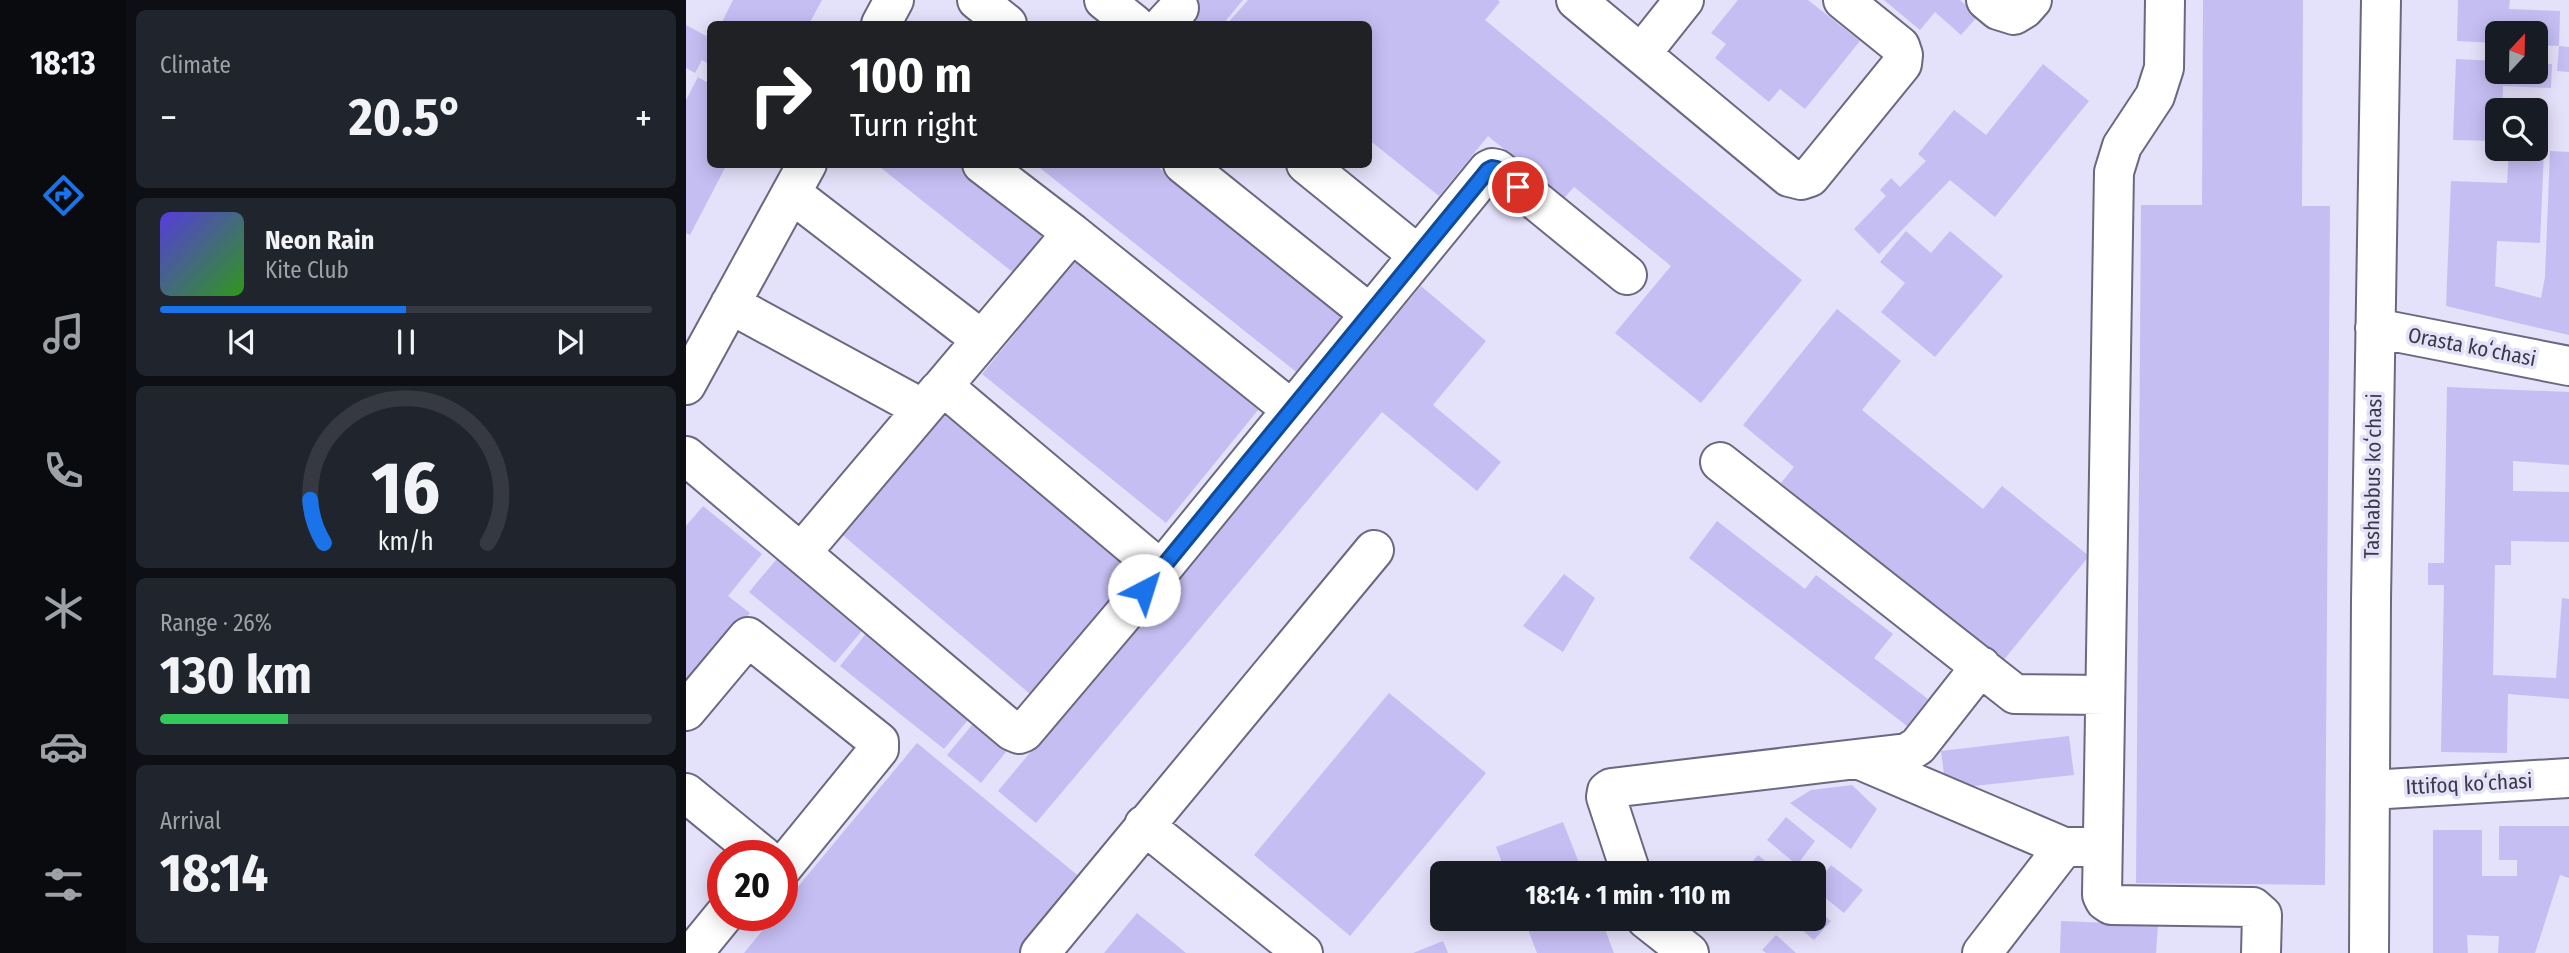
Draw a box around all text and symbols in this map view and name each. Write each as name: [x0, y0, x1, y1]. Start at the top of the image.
north arrow: [2485, 21, 2548, 84]
map controls: [2485, 21, 2548, 161]
text: 18:13: [30, 44, 96, 82]
text: 100 m: [850, 46, 972, 105]
icon: right: [735, 49, 826, 140]
text: Climate: [160, 51, 231, 79]
text: 20.5°: [349, 86, 463, 149]
text: −: [160, 95, 177, 141]
text: +: [635, 95, 652, 141]
button: search: [2485, 98, 2548, 161]
text: Turn right: [850, 106, 977, 144]
pin: [1488, 157, 1548, 217]
icon: arrive: [1499, 168, 1537, 206]
icon: directions: [39, 171, 88, 220]
text: Neon Rain: [265, 225, 374, 256]
text: Kite Club: [265, 256, 349, 284]
icon: music: [39, 309, 88, 358]
street label: Orasta koʻchasi: [2406, 322, 2538, 372]
icon: previous: [223, 323, 261, 361]
icon: pause: [387, 323, 425, 361]
icon: next: [551, 323, 589, 361]
street label: Tashabbus koʻchasi: [2359, 393, 2387, 559]
text: 16: [372, 445, 440, 532]
icon: phone: [39, 446, 88, 495]
text: km/h: [378, 526, 434, 556]
position arrow: [1107, 553, 1181, 627]
icon: climate: [39, 584, 88, 633]
text: Range · 26%: [160, 609, 272, 637]
text: 130 km: [160, 644, 312, 707]
icon: car: [39, 722, 88, 771]
street label: Ittifoq koʻchasi: [2405, 768, 2533, 800]
text: Arrival: [160, 807, 221, 835]
speed limit sign: 20: [707, 840, 798, 931]
text: 18:14: [160, 842, 268, 905]
icon: filters: [39, 860, 88, 909]
text: 18:14 · 1 min · 110 m: [1525, 880, 1731, 911]

